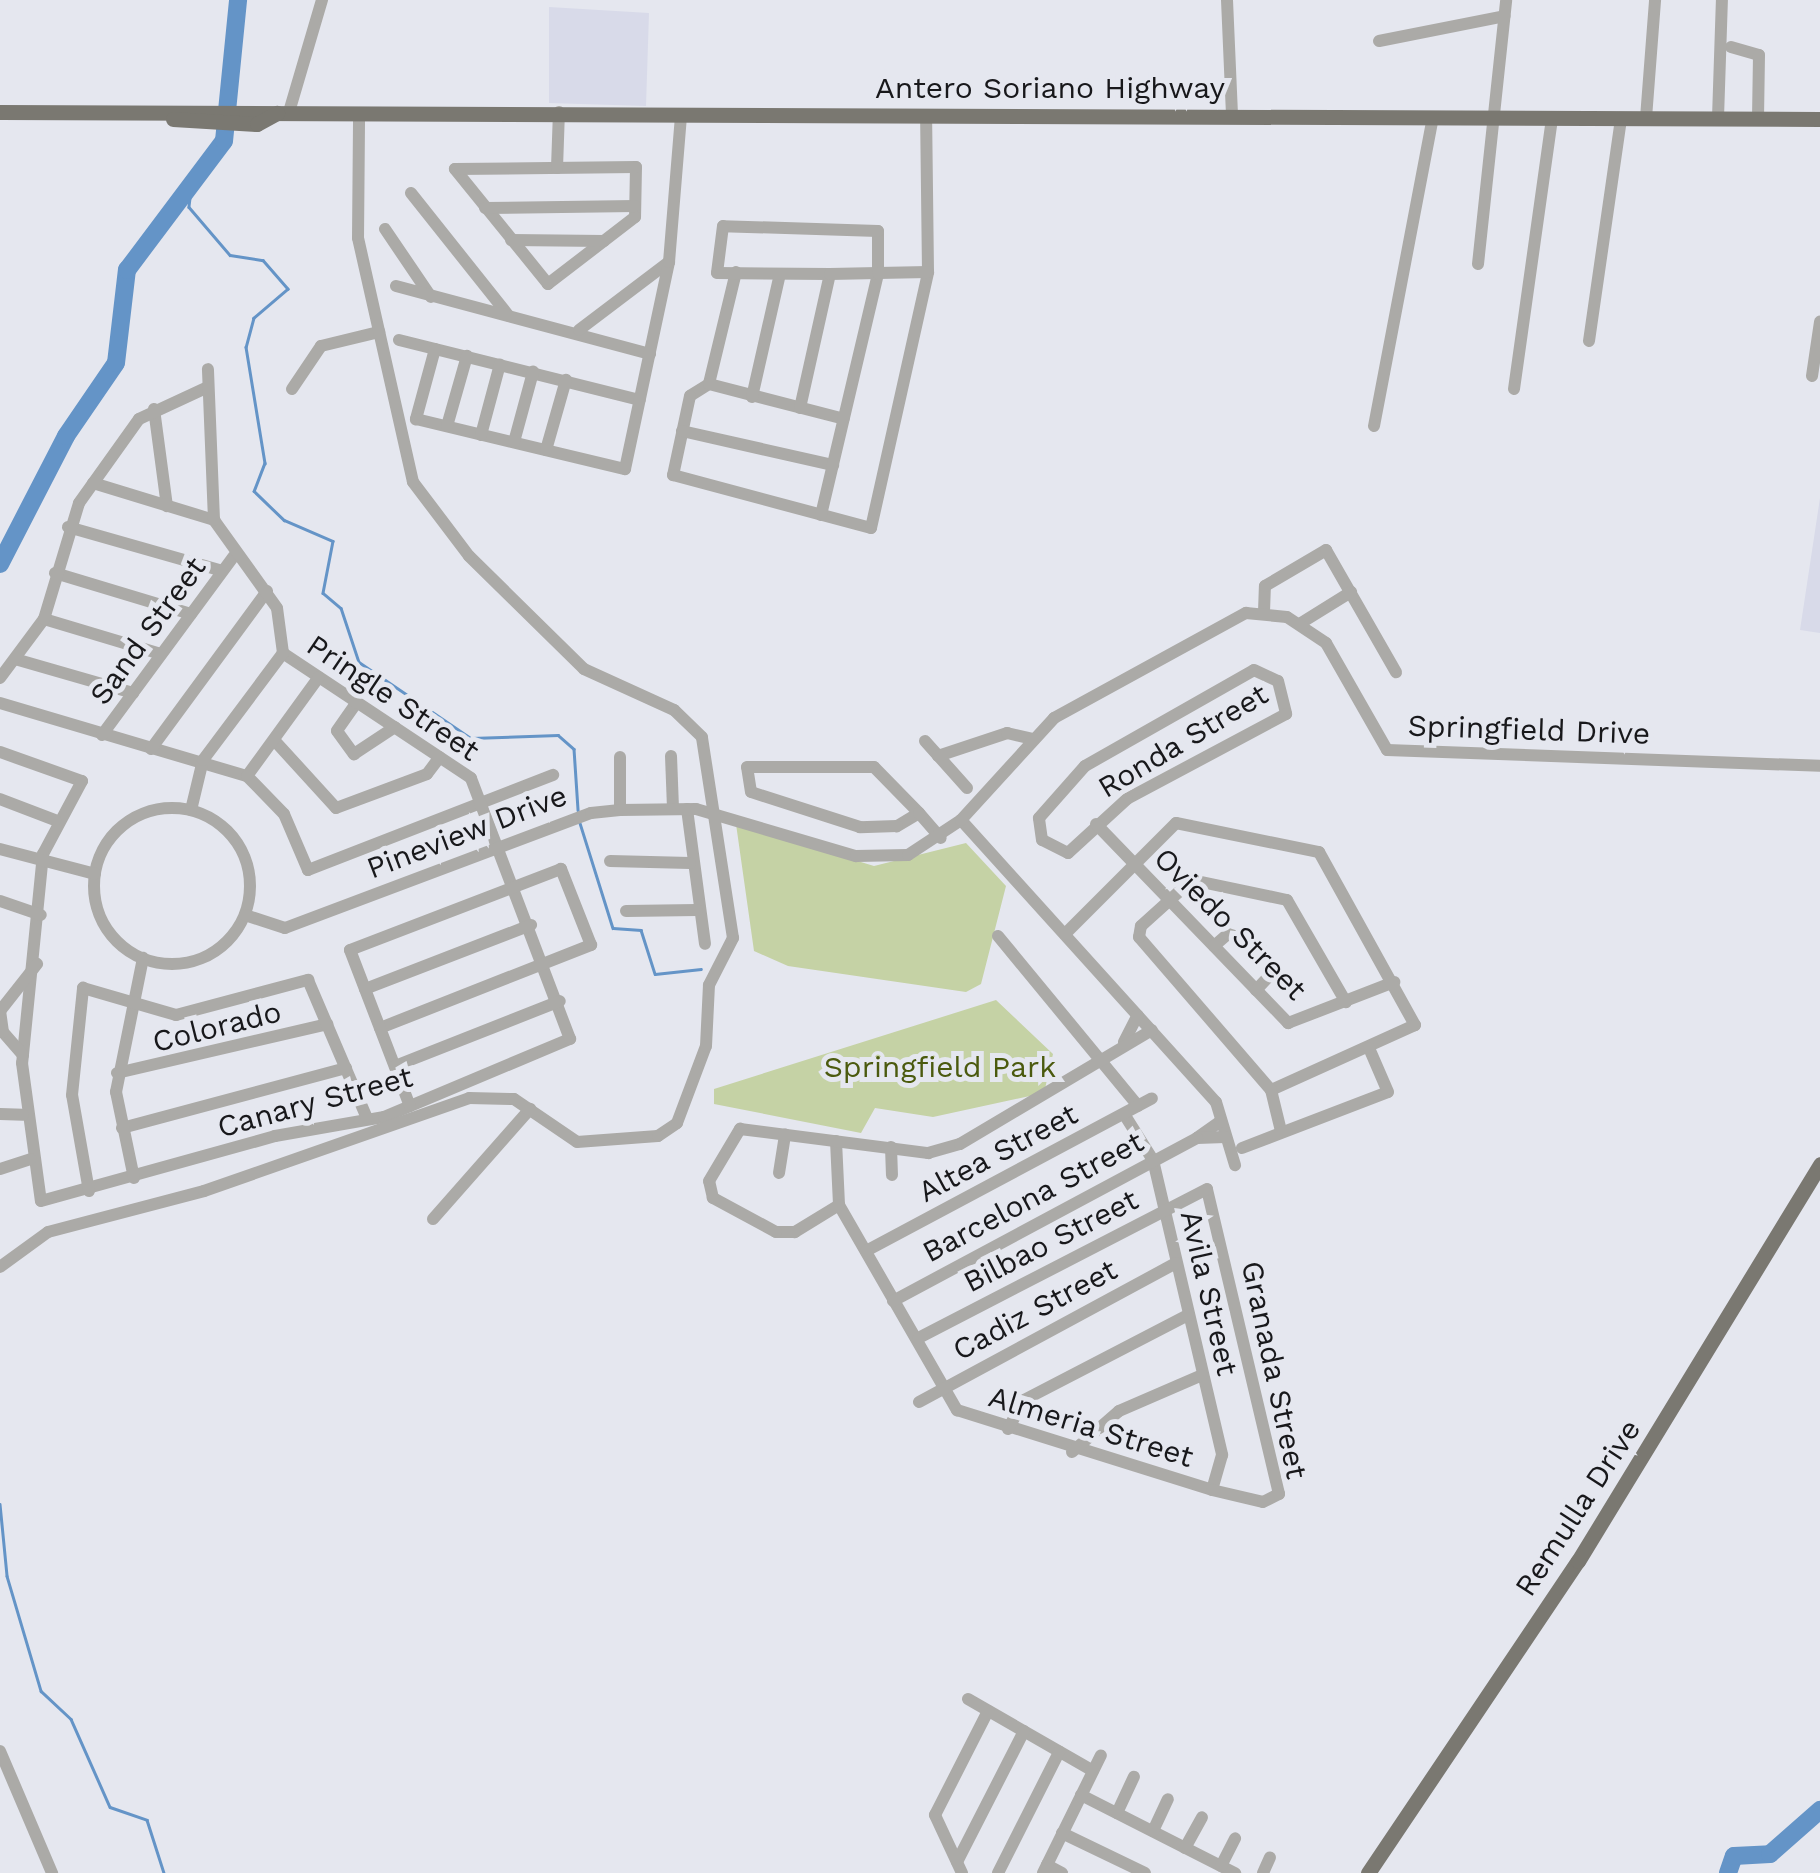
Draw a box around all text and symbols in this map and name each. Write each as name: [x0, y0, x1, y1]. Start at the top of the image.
street label: Antero Soriano Highway: [875, 70, 1225, 106]
street label: Sand Street: [82, 550, 214, 712]
street label: Pringle Street: [300, 627, 486, 769]
street label: Ronda Street: [1091, 676, 1275, 806]
street label: Springfield Drive: [1407, 708, 1651, 752]
street label: Pineview Drive: [362, 777, 572, 887]
street label: Oviedo Street: [1146, 840, 1314, 1008]
street label: Colorado: [149, 994, 285, 1060]
park label: Springfield Park: [824, 1049, 1056, 1085]
street label: Canary Street: [213, 1059, 417, 1145]
street label: Altea Street: [912, 1096, 1084, 1210]
street label: Barcelona Street: [916, 1123, 1150, 1271]
street label: Bilbao Street: [958, 1182, 1144, 1300]
street label: Avila Street: [1172, 1207, 1246, 1379]
street label: Cadiz Street: [947, 1252, 1123, 1368]
street label: Granada Street: [1233, 1257, 1315, 1483]
street label: Almeria Street: [984, 1379, 1198, 1475]
street label: Remulla Drive: [1507, 1413, 1649, 1603]

